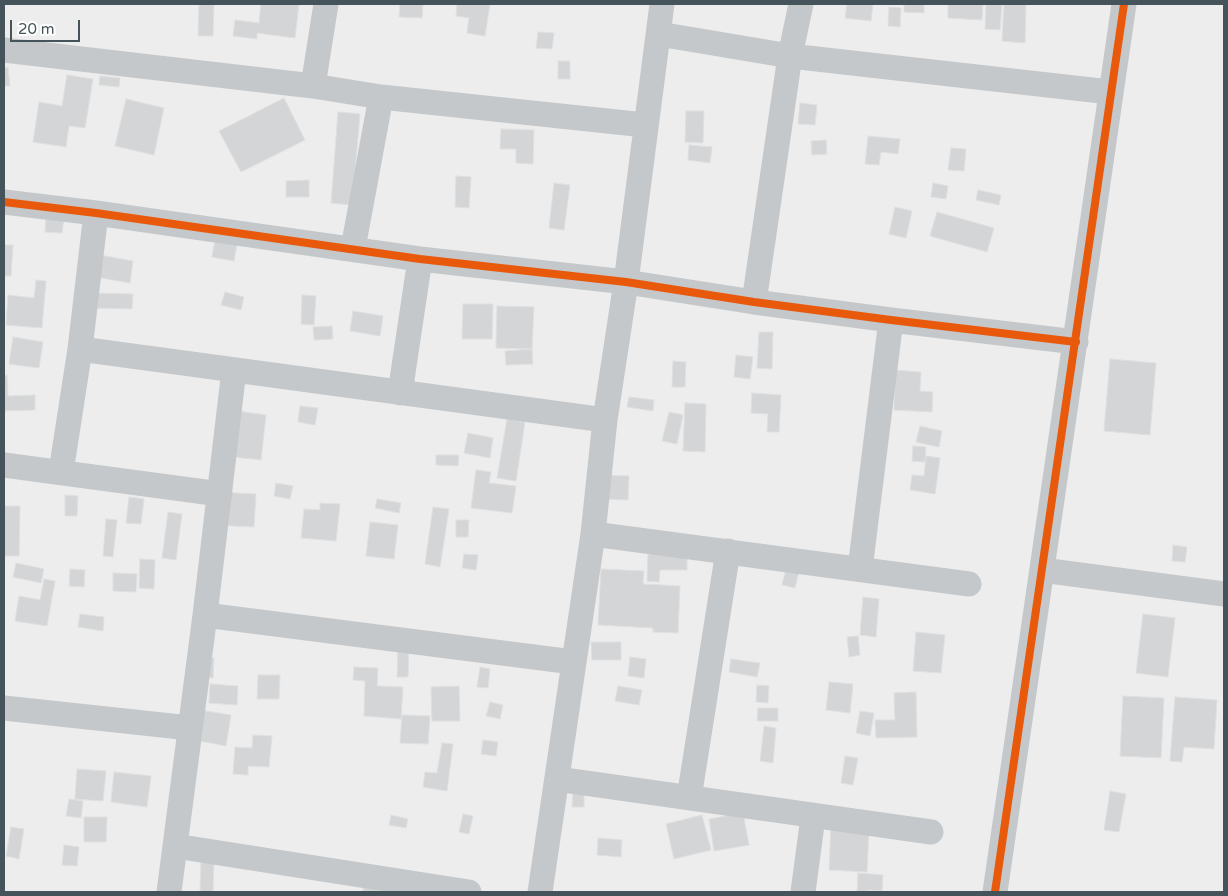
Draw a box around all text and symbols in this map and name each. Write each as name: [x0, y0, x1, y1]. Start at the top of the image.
scale bar: [12, 10, 82, 42]
text: 20 m: [18, 20, 55, 38]

